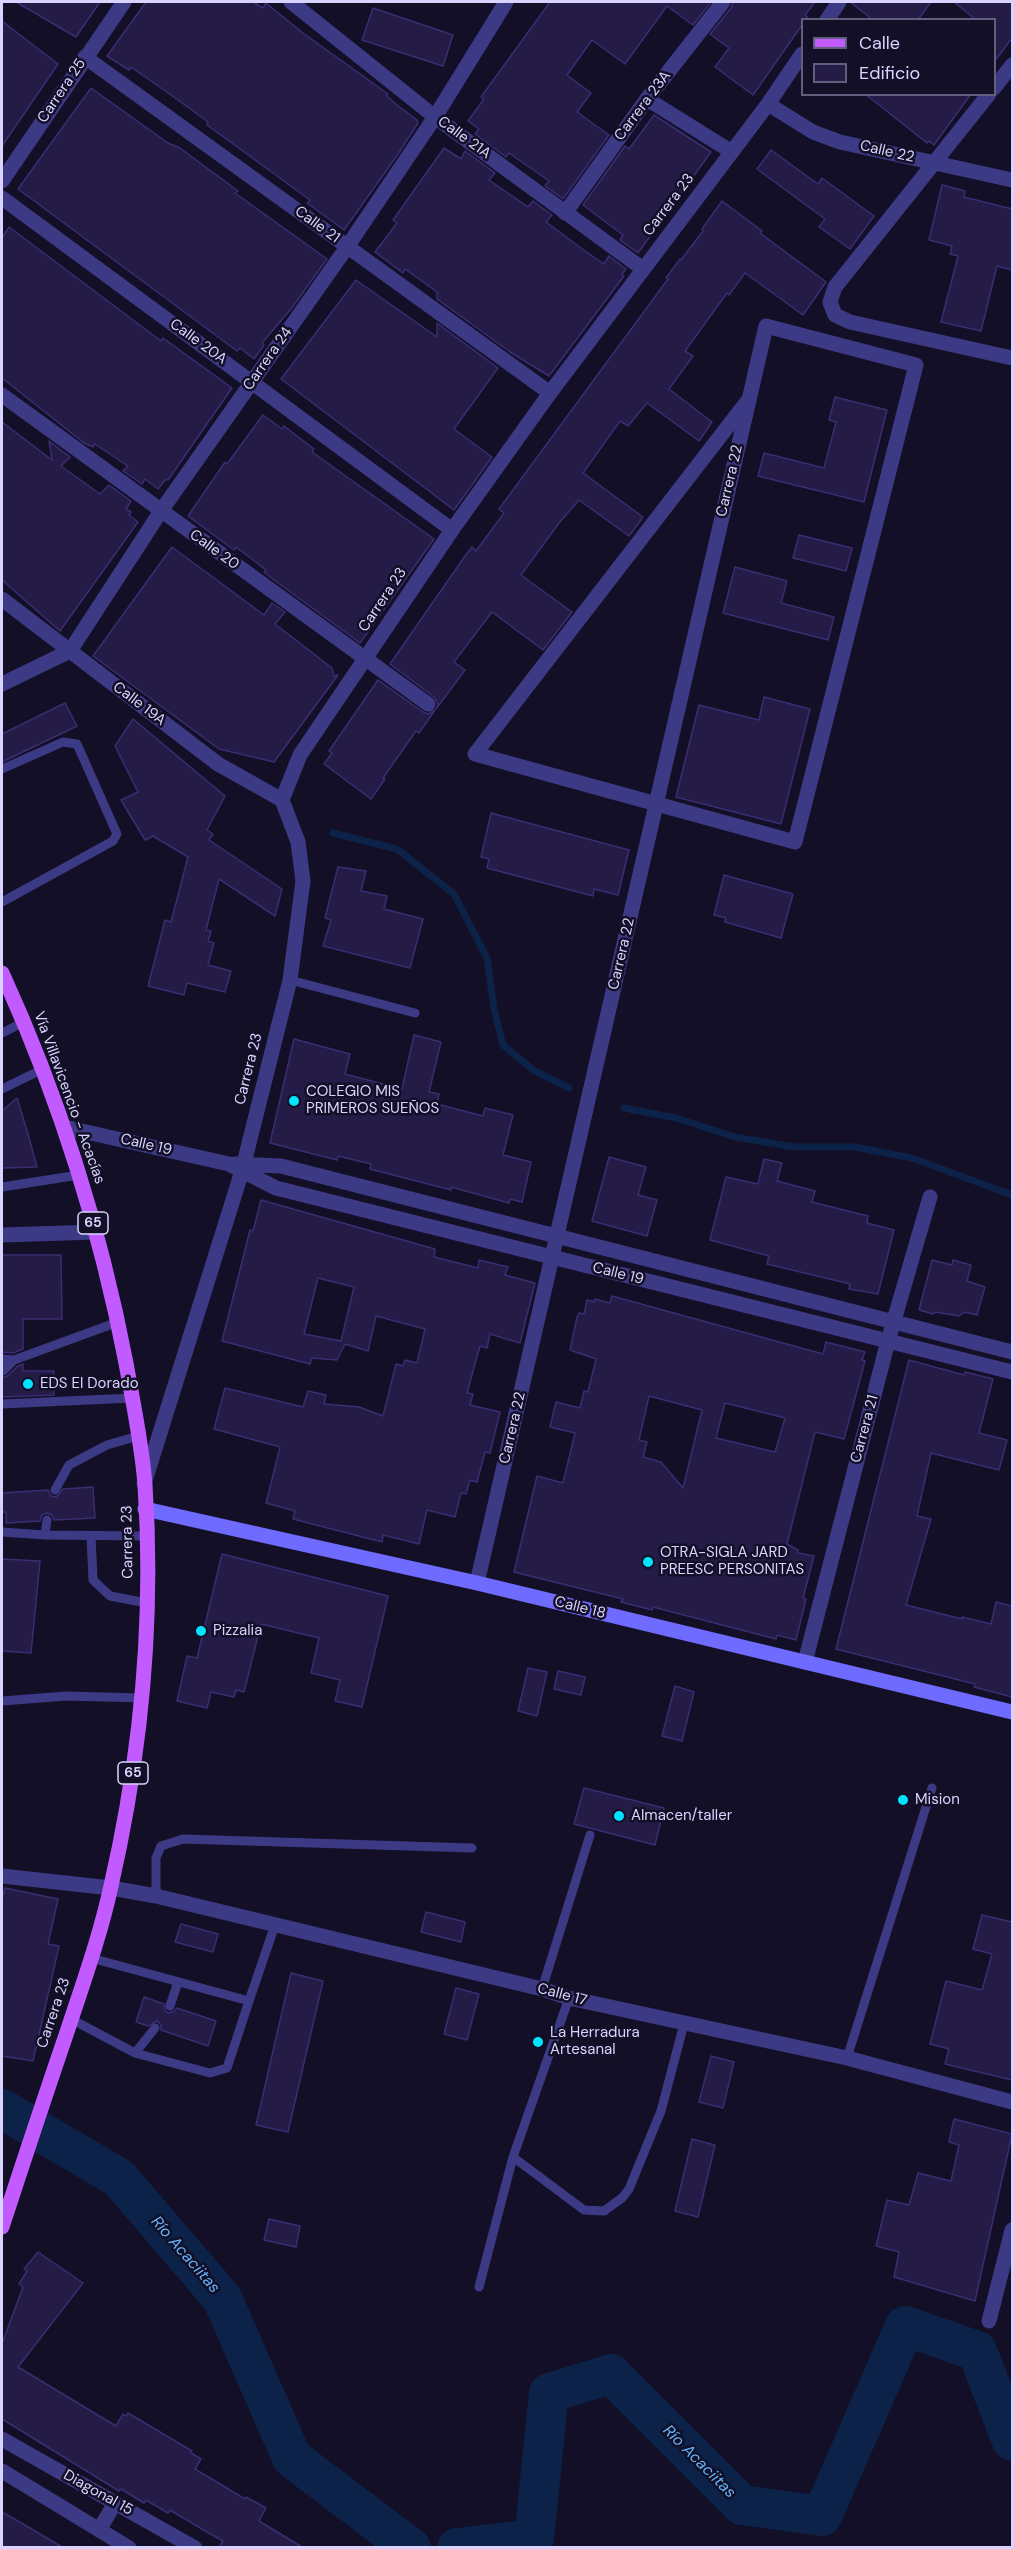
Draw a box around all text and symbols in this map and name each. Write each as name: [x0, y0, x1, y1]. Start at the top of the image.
legend: [801, 18, 996, 96]
text: Calle: [859, 31, 900, 55]
street label: Carrera 25: [34, 55, 90, 127]
text: Edificio: [859, 61, 920, 85]
street label: Carrera 23A: [611, 68, 675, 144]
street label: Calle 21A: [434, 113, 494, 163]
street label: Calle 22: [858, 137, 916, 167]
street label: Carrera 23: [640, 170, 698, 240]
street label: Calle 21: [291, 203, 343, 247]
street label: Calle 20A: [166, 315, 230, 369]
street label: Carrera 24: [240, 324, 296, 394]
street label: Carrera 22: [713, 443, 747, 519]
street label: Calle 20: [186, 526, 242, 574]
street label: Carrera 23: [355, 565, 411, 635]
street label: Calle 19A: [109, 678, 169, 730]
street label: Carrera 22: [605, 916, 639, 992]
street label: Vía Villavicencio - Acacías: [29, 1009, 109, 1187]
street label: Carrera 23: [231, 1031, 267, 1107]
place label: COLEGIO MIS PRIMEROS SUEÑOS: [306, 1083, 439, 1118]
marker: COLEGIO MIS PRIMEROS SUEÑOS: [287, 1094, 301, 1108]
street label: Calle 19: [119, 1130, 173, 1160]
road number: 65: [78, 1212, 108, 1234]
street label: Calle 19: [590, 1259, 646, 1289]
place label: EDS El Dorado: [40, 1375, 139, 1393]
marker: EDS El Dorado: [21, 1377, 35, 1391]
street label: Carrera 22: [496, 1390, 530, 1466]
street label: Carrera 21: [847, 1393, 883, 1465]
street label: Carrera 23: [118, 1505, 138, 1579]
place label: OTRA-SIGLA JARD PREESC PERSONITAS: [660, 1544, 804, 1579]
marker: OTRA-SIGLA JARD PREESC PERSONITAS: [641, 1555, 655, 1569]
street label: Calle 18: [553, 1593, 607, 1623]
place label: Pizzalia: [213, 1622, 262, 1640]
marker: Pizzalia: [194, 1624, 208, 1638]
road number: 65: [118, 1762, 148, 1784]
place label: Mision: [915, 1791, 960, 1809]
marker: Mision: [896, 1793, 910, 1807]
place label: Almacen/taller: [631, 1807, 732, 1825]
marker: Almacen/taller: [612, 1809, 626, 1823]
street label: Carrera 23: [34, 1975, 74, 2051]
street label: Calle 17: [535, 1980, 589, 2010]
place label: La Herradura Artesanal: [550, 2024, 640, 2059]
marker: La Herradura Artesanal: [531, 2035, 545, 2049]
water label: Río Acaciitas: [146, 2213, 224, 2297]
water label: Río Acaciitas: [658, 2421, 740, 2503]
street label: Diagonal 15: [60, 2466, 136, 2520]

